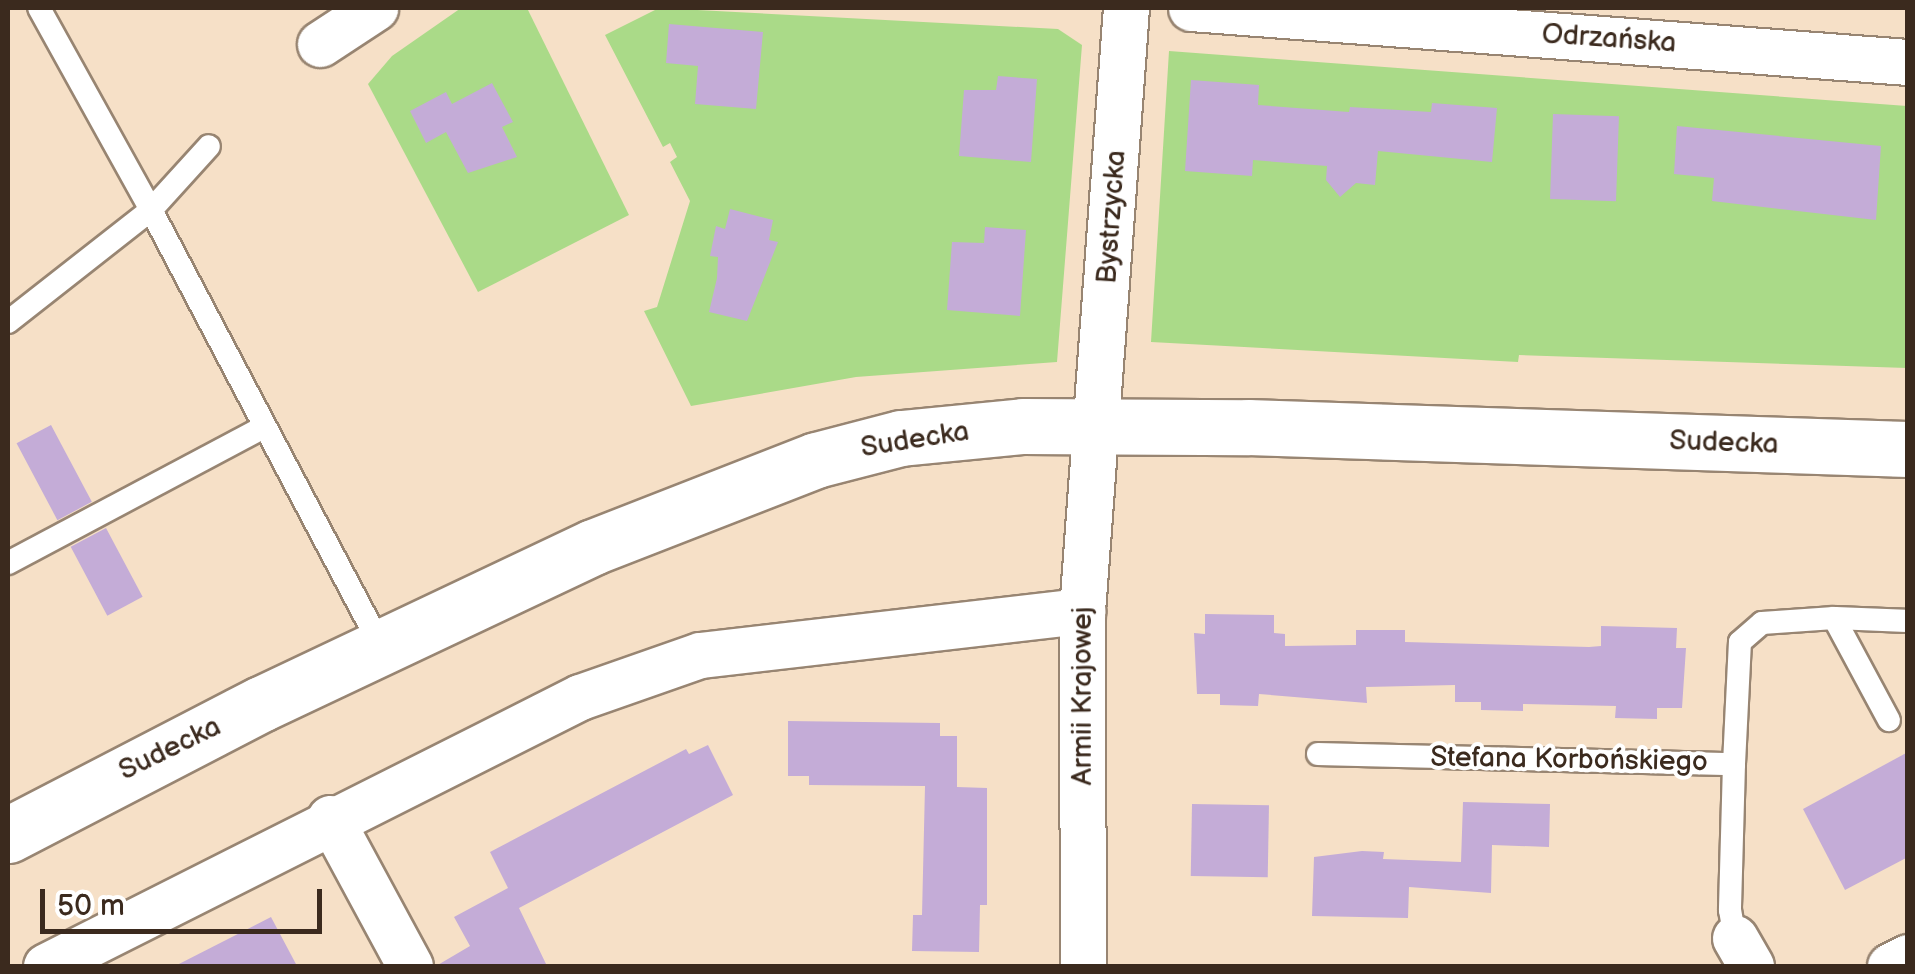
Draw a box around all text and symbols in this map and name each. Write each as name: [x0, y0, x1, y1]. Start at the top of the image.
street label: Odrzańska: [1541, 18, 1677, 60]
street label: Bystrzycka: [1091, 149, 1133, 285]
street label: Sudecka: [858, 415, 972, 465]
street label: Sudecka: [1669, 424, 1779, 462]
street label: Armii Krajowej: [1066, 607, 1100, 785]
street label: Sudecka: [114, 710, 226, 788]
street label: Stefana Korbońskiego: [1430, 741, 1708, 779]
scale bar: [45, 869, 328, 931]
text: 50 m: [57, 888, 125, 924]

